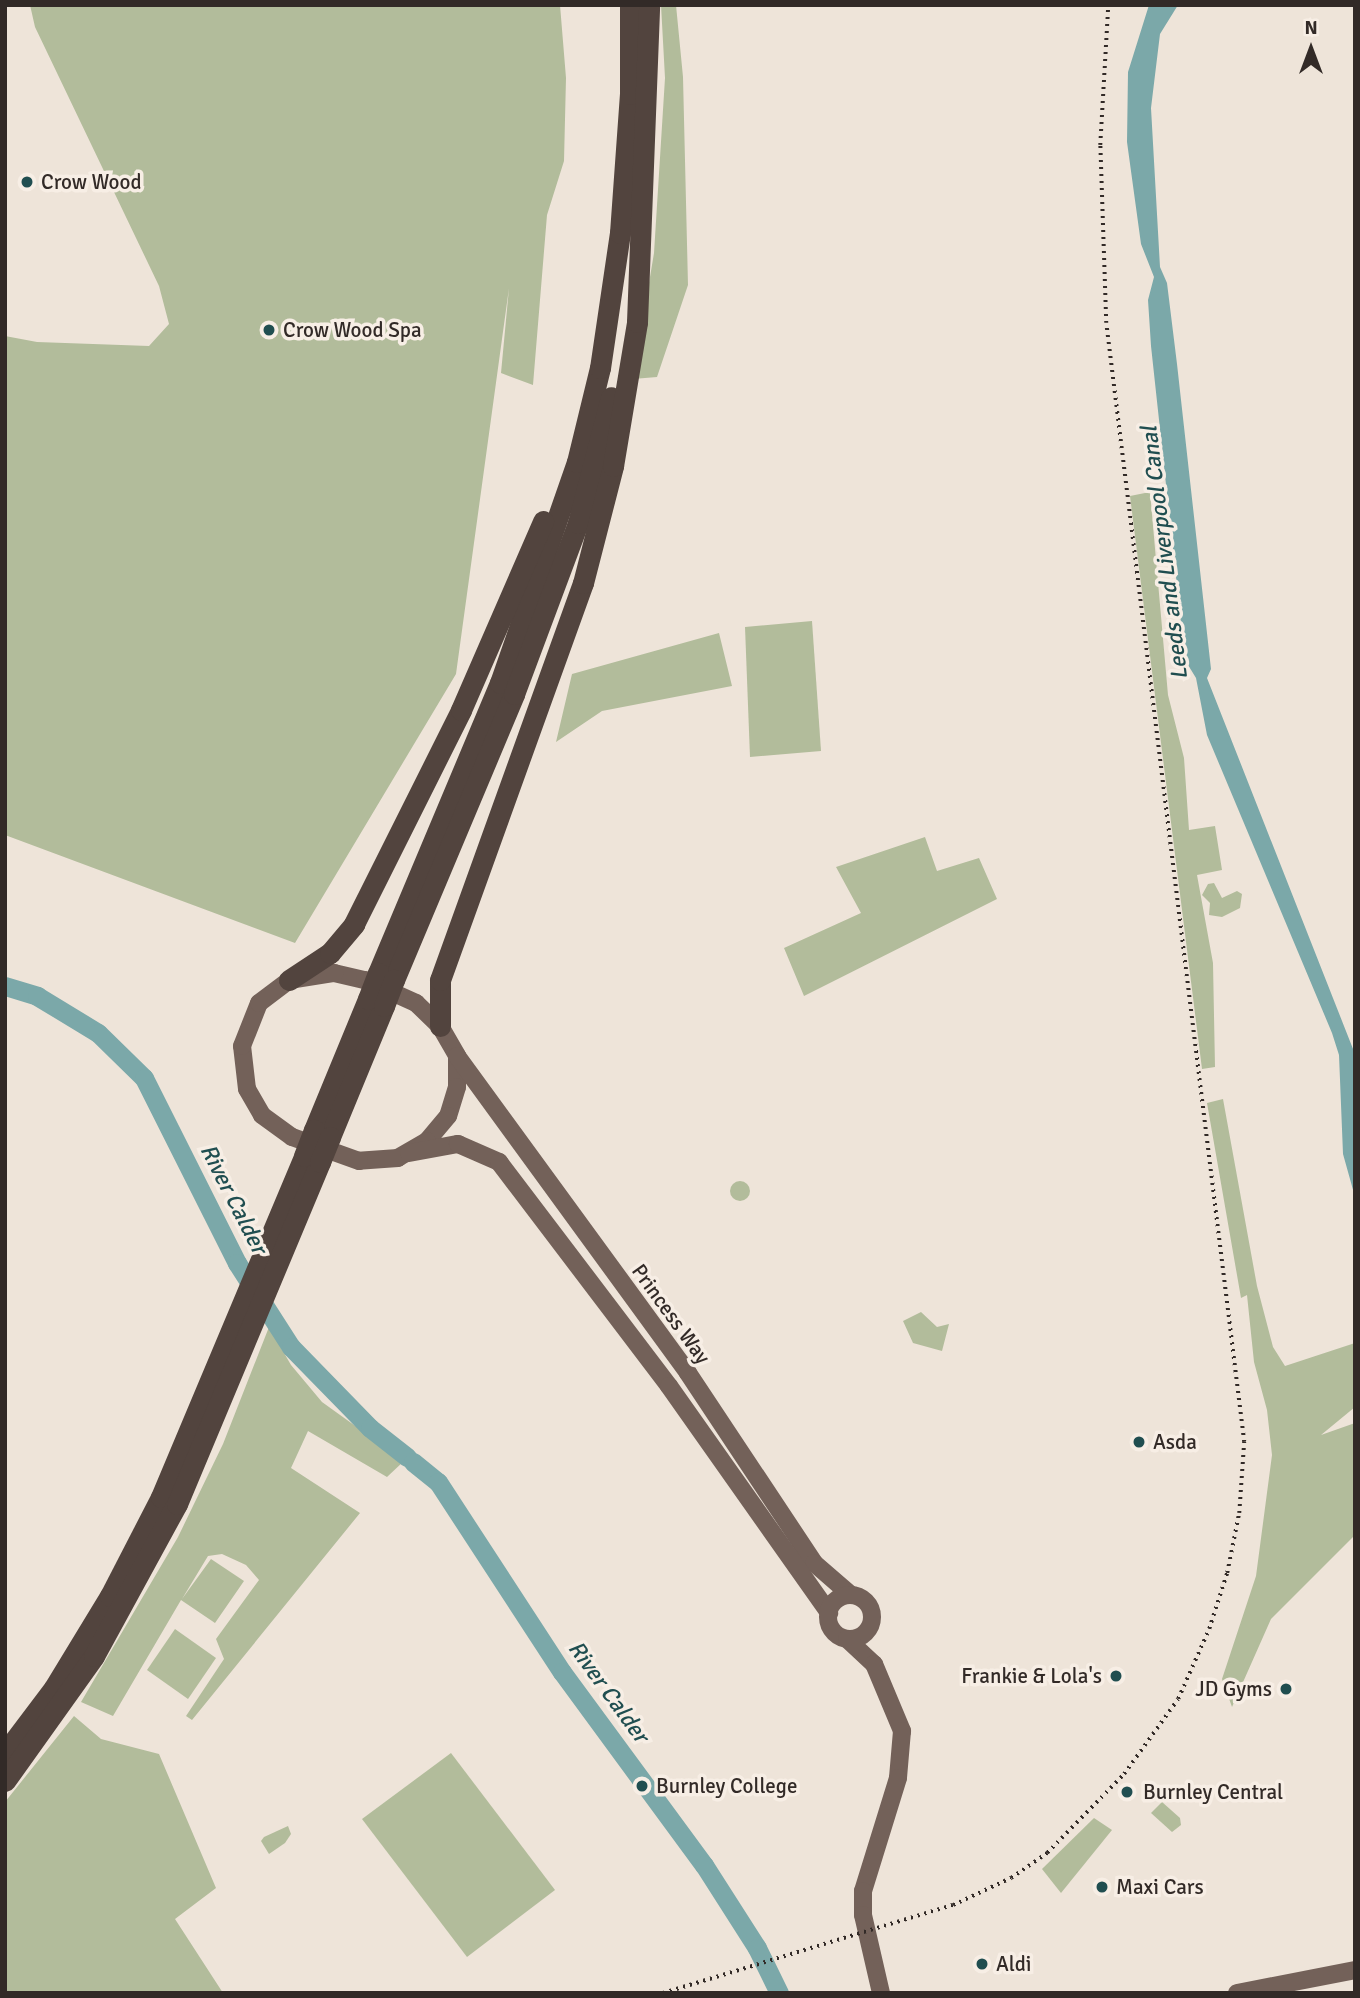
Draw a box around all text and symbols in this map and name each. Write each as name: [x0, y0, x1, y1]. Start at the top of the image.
north arrow: [1276, 14, 1346, 84]
text: N: [1304, 16, 1318, 40]
place label: Crow Wood: [41, 169, 142, 195]
marker: Crow Wood: [19, 174, 35, 190]
place label: Crow Wood Spa: [283, 317, 422, 343]
marker: Crow Wood Spa: [261, 322, 277, 338]
water label: Leeds and Liverpool Canal: [1136, 425, 1194, 681]
water label: River Calder: [194, 1140, 272, 1258]
street label: Princess Way: [626, 1259, 716, 1369]
place label: Asda: [1153, 1429, 1197, 1455]
marker: Asda: [1131, 1434, 1147, 1450]
water label: River Calder: [562, 1636, 654, 1748]
place label: Frankie & Lola's: [961, 1663, 1102, 1689]
marker: Frankie & Lola's: [1108, 1668, 1124, 1684]
place label: JD Gyms: [1195, 1676, 1272, 1702]
marker: JD Gyms: [1278, 1681, 1294, 1697]
place label: Burnley College: [656, 1773, 797, 1799]
marker: Burnley College: [634, 1778, 650, 1794]
place label: Burnley Central: [1143, 1779, 1283, 1805]
marker: Burnley Central: [1117, 1782, 1137, 1802]
place label: Maxi Cars: [1116, 1874, 1204, 1900]
marker: Maxi Cars: [1094, 1879, 1110, 1895]
place label: Aldi: [996, 1951, 1031, 1977]
marker: Aldi: [974, 1956, 990, 1972]

